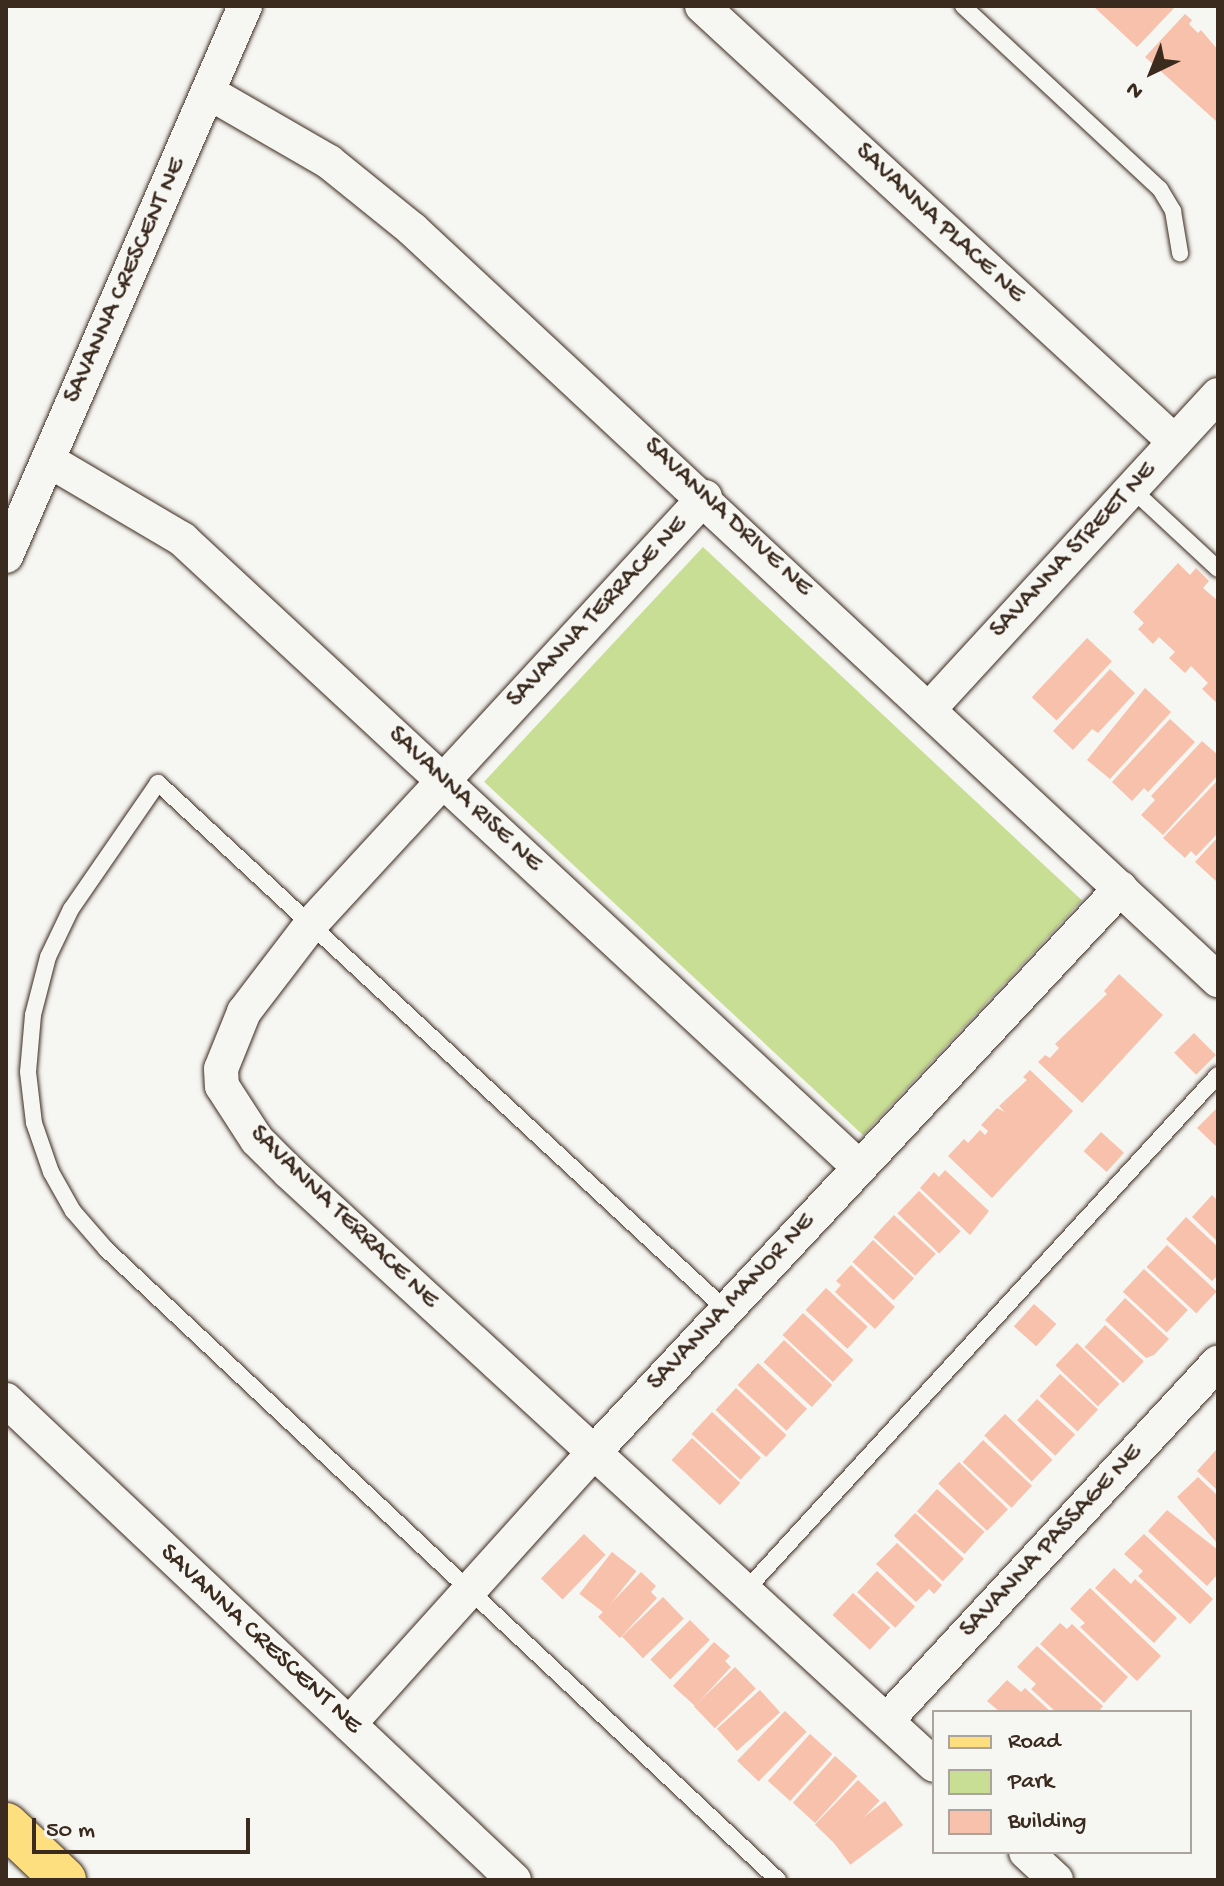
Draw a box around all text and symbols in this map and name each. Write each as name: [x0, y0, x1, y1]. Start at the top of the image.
north arrow: [1112, 32, 1192, 112]
text: N: [1122, 75, 1150, 104]
street label: SAVANNA PLACE NE: [847, 137, 1031, 311]
street label: SAVANNA CRESCENT NE: [58, 154, 194, 408]
street label: SAVANNA DRIVE NE: [636, 432, 818, 604]
street label: SAVANNA STREET NE: [984, 456, 1164, 646]
street label: SAVANNA TERRACE NE: [501, 511, 695, 715]
street label: SAVANNA RISE NE: [380, 720, 548, 880]
street label: SAVANNA TERRACE NE: [242, 1120, 444, 1316]
street label: SAVANNA MANOR NE: [642, 1208, 822, 1398]
street label: SAVANNA PASSAGE NE: [954, 1439, 1150, 1645]
street label: SAVANNA CRESCENT NE: [152, 1538, 368, 1742]
legend: [932, 1710, 1192, 1854]
text: Road: [1008, 1728, 1060, 1757]
text: Park: [1008, 1768, 1054, 1797]
scale bar: [36, 1802, 254, 1852]
text: Building: [1008, 1808, 1086, 1837]
text: 50 m: [46, 1817, 95, 1846]

